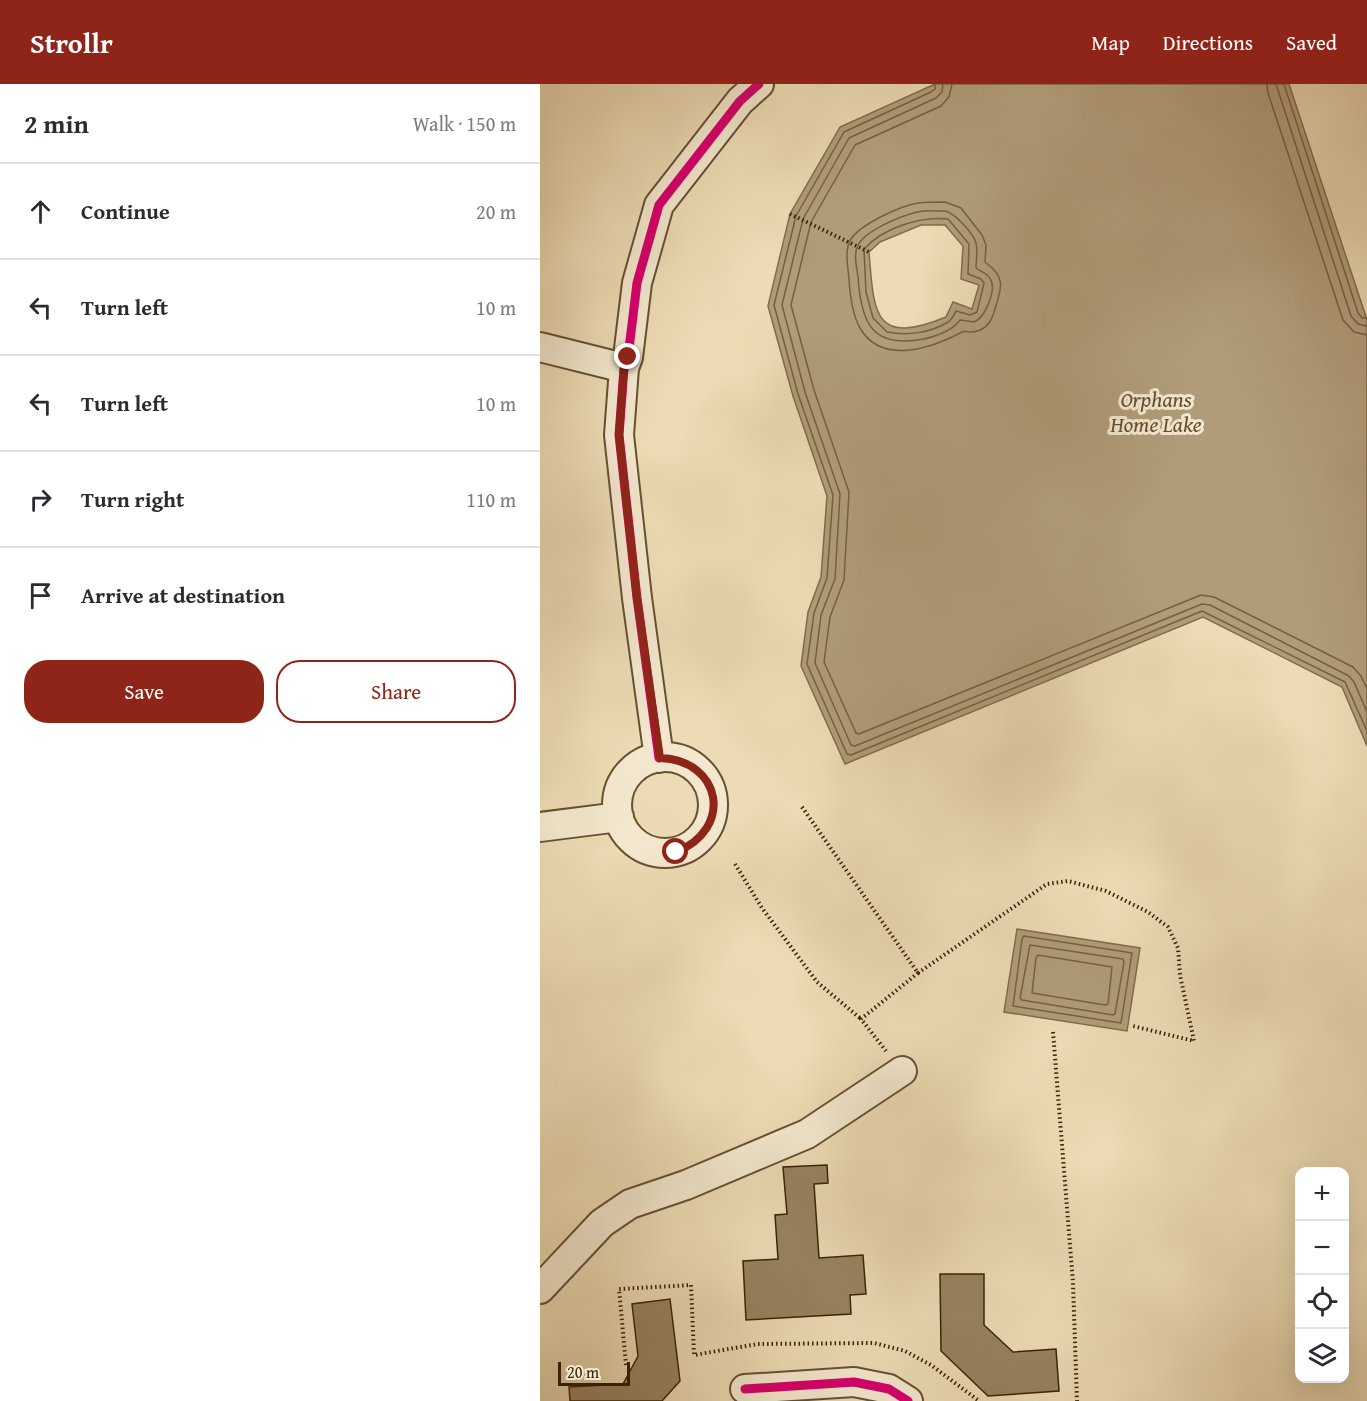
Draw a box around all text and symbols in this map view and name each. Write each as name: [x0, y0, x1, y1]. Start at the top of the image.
text: Strollr: [30, 22, 113, 63]
text: Map: [1091, 27, 1130, 58]
text: Directions: [1163, 27, 1253, 58]
text: Saved: [1286, 27, 1337, 58]
text: 2 min: [24, 104, 89, 143]
text: Walk · 150 m: [413, 109, 516, 138]
icon: ahead: [24, 195, 57, 228]
text: Continue: [81, 195, 170, 227]
text: 20 m: [476, 197, 516, 226]
icon: left: [24, 291, 57, 324]
text: Turn left: [81, 291, 168, 323]
text: 10 m: [476, 293, 516, 322]
route end: [614, 343, 640, 369]
water label: Orphans Home Lake: [1109, 383, 1202, 440]
icon: left: [24, 387, 57, 420]
text: Turn left: [81, 387, 168, 419]
text: 10 m: [476, 389, 516, 418]
icon: right: [24, 483, 57, 516]
text: Turn right: [81, 483, 184, 515]
text: 110 m: [466, 485, 516, 514]
icon: arrive: [24, 579, 57, 612]
text: Arrive at destination: [81, 579, 285, 611]
button: Save: [24, 660, 264, 723]
button: Share: [276, 660, 516, 723]
route start: [662, 838, 688, 864]
map controls: [1295, 1167, 1349, 1383]
button: +: [1295, 1167, 1349, 1221]
button: −: [1295, 1221, 1349, 1275]
button: locate: [1295, 1275, 1349, 1329]
button: layers: [1295, 1329, 1349, 1383]
scale bar: [558, 1359, 630, 1386]
text: 20 m: [567, 1360, 599, 1384]

